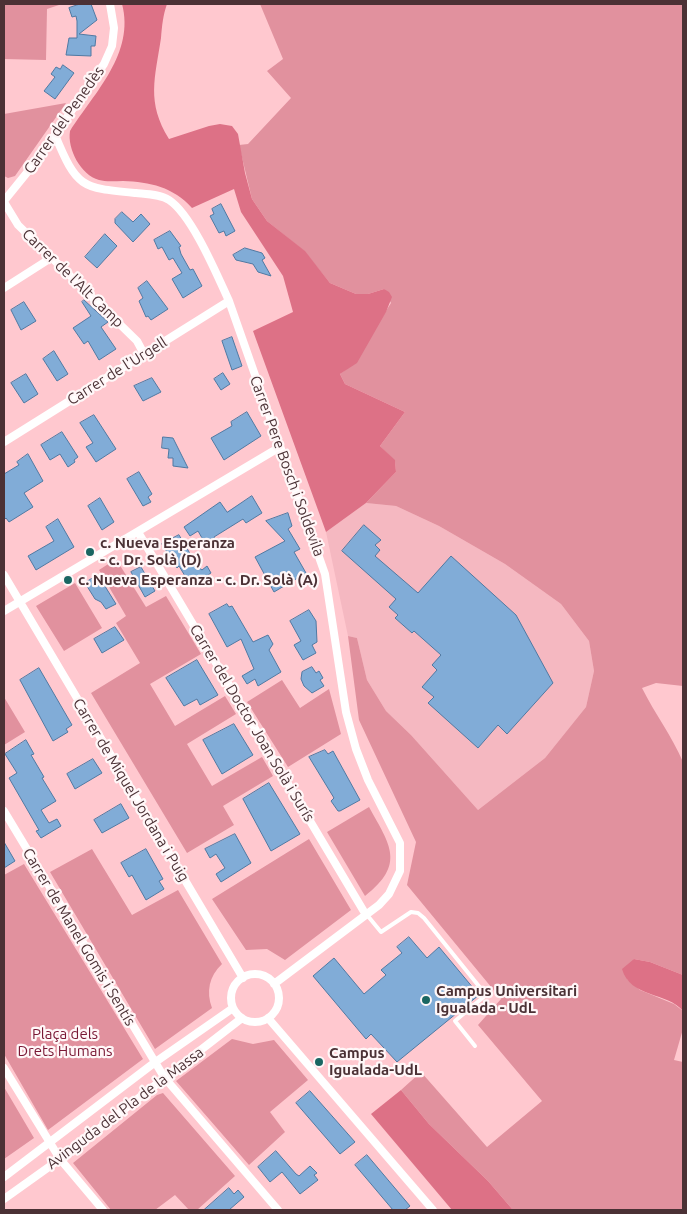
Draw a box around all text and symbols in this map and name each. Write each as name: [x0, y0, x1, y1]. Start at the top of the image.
street label: Carrer del Penedès: [20, 63, 108, 177]
street label: Carrer de l'Alt Camp: [18, 225, 128, 331]
street label: Carrer de l'Urgell: [64, 333, 170, 409]
street label: Carrer Pere Bosch i Soldevila: [246, 373, 328, 559]
place label: c. Nueva Esperanza - c. Dr. Solà (D): [100, 534, 235, 569]
marker: c. Nueva Esperanza - c. Dr. Solà (D): [84, 546, 96, 558]
place label: c. Nueva Esperanza - c. Dr. Solà (A): [78, 571, 318, 589]
marker: c. Nueva Esperanza - c. Dr. Solà (A): [62, 574, 74, 586]
street label: Carrer del Doctor Joan Solà i Surís: [186, 621, 318, 825]
street label: Carrer de Miquel Jordana i Puig: [69, 695, 193, 885]
street label: Carrer de Manel Gomis i Sentís: [19, 845, 139, 1029]
place label: Campus Universitari Igualada - UdL: [436, 982, 577, 1017]
marker: Campus Universitari Igualada - UdL: [420, 994, 432, 1006]
park label: Plaça dels Drets Humans: [17, 1025, 113, 1060]
street label: Avinguda del Pla de la Massa: [43, 1043, 207, 1173]
place label: Campus Igualada-UdL: [329, 1044, 422, 1079]
marker: Campus Igualada-UdL: [313, 1056, 325, 1068]

